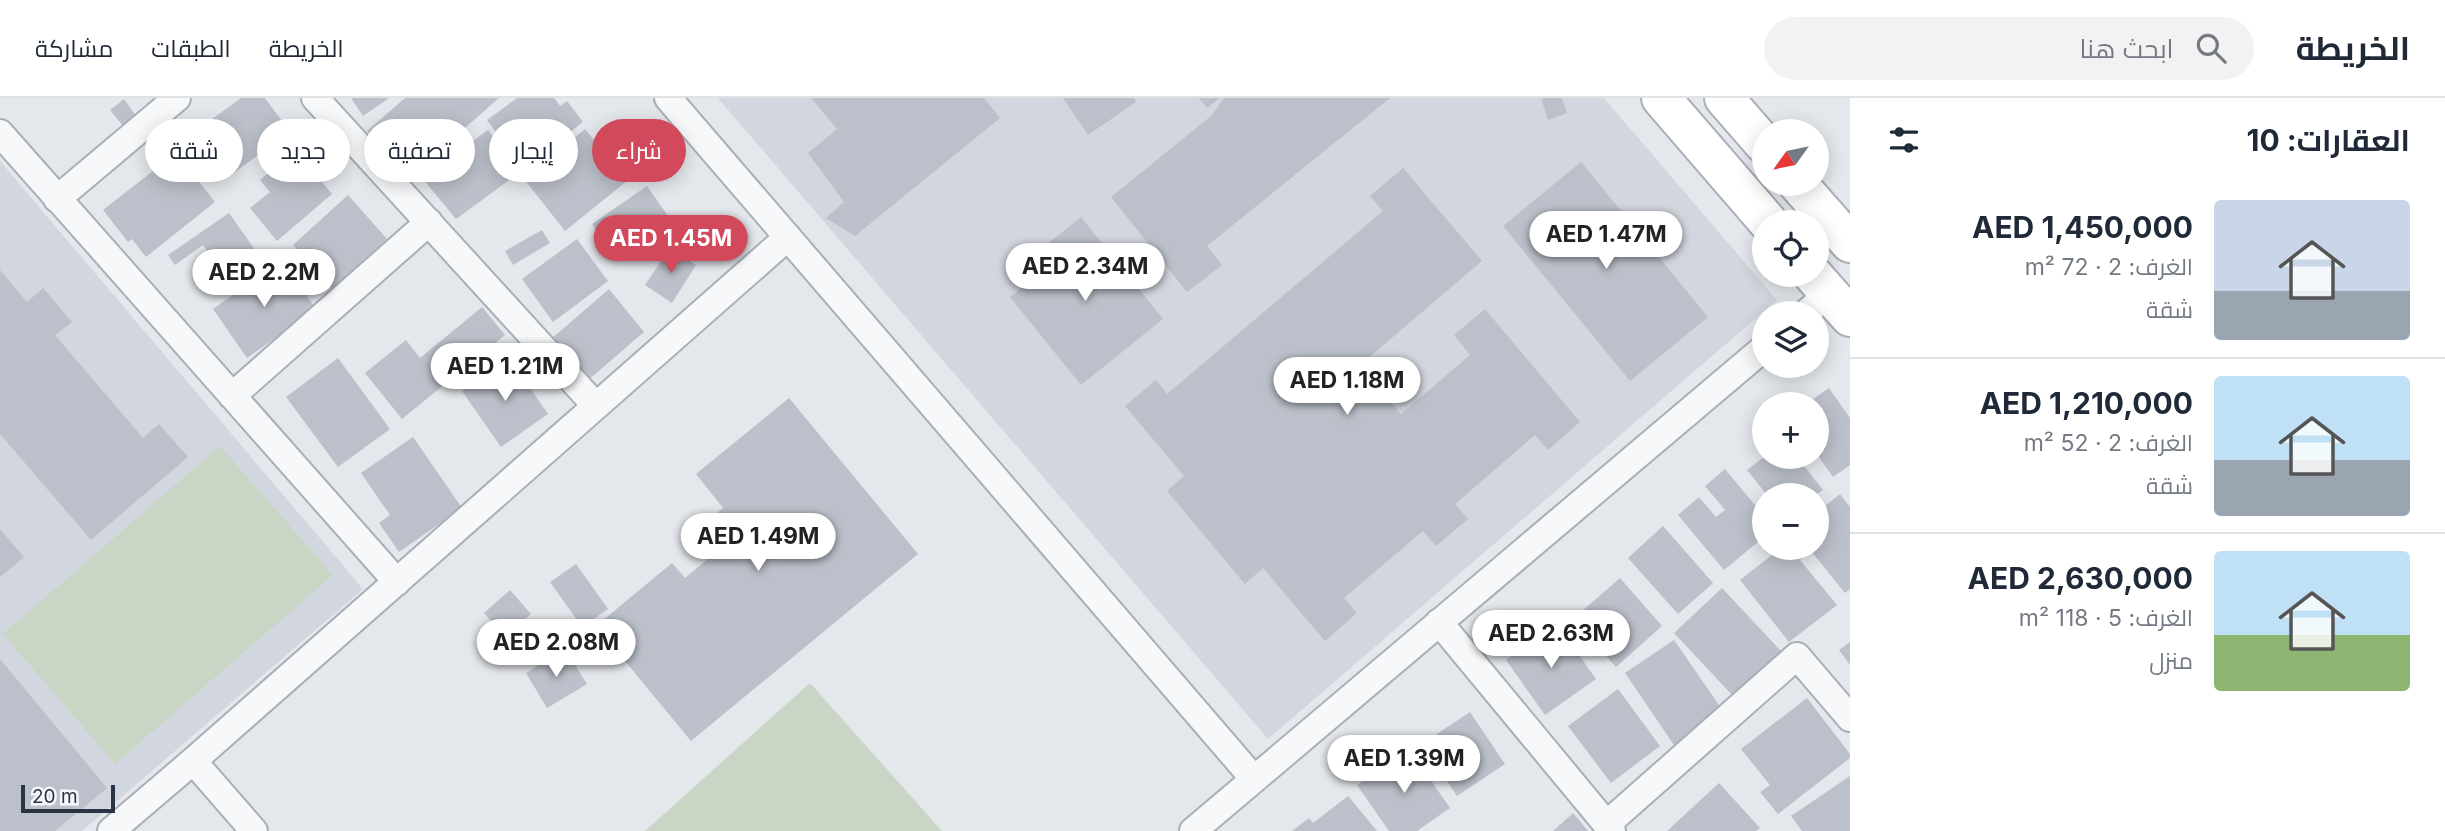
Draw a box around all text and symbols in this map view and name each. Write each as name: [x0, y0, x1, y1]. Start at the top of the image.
search box: [1764, 17, 2254, 80]
text: الخريطة: [2296, 28, 2410, 68]
icon: search: [2192, 29, 2230, 67]
text: ابحث هنا: [2079, 33, 2174, 64]
text: مشاركة: [35, 34, 113, 63]
text: الطبقات: [151, 34, 231, 63]
text: الخريطة: [269, 34, 344, 63]
chip: شقة: [145, 119, 243, 182]
chip: جديد: [257, 119, 350, 182]
chip: تصفية: [364, 119, 475, 182]
chip: إيجار: [489, 119, 578, 182]
chip: شراء: [592, 119, 686, 182]
north arrow: [1752, 119, 1829, 196]
map controls: [1752, 119, 1829, 560]
icon: filters: [1885, 121, 1923, 159]
text: العقارات: 10: [2246, 122, 2410, 158]
text: AED 1,450,000: [1972, 209, 2193, 245]
button: locate: [1752, 210, 1829, 287]
pin: AED 1.47M: [1526, 212, 1686, 271]
pin: AED 1.45M: [591, 216, 751, 275]
text: AED 1.47M: [1545, 220, 1667, 248]
text: AED 1.45M: [610, 224, 732, 252]
icon: home: [2270, 228, 2354, 312]
pin: AED 2.34M: [1005, 244, 1165, 303]
pin: AED 2.2M: [192, 250, 336, 309]
text: AED 2.34M: [1022, 252, 1148, 280]
text: الغرف: 2 · 72 m²: [2025, 253, 2193, 281]
text: AED 2.2M: [208, 258, 320, 286]
text: شقة: [2146, 296, 2193, 324]
button: layers: [1752, 301, 1829, 378]
pin: AED 1.21M: [425, 344, 585, 403]
text: AED 1.21M: [447, 352, 563, 380]
pin: AED 1.18M: [1267, 358, 1427, 417]
text: AED 1.18M: [1289, 366, 1405, 394]
text: AED 1,210,000: [1980, 385, 2193, 421]
button: +: [1752, 392, 1829, 469]
icon: home: [2270, 404, 2354, 488]
text: الغرف: 2 · 52 m²: [2024, 429, 2193, 457]
text: شقة: [2146, 472, 2193, 500]
button: −: [1752, 483, 1829, 560]
pin: AED 1.49M: [678, 514, 838, 573]
text: AED 1.49M: [697, 522, 819, 550]
text: AED 2,630,000: [1968, 560, 2193, 596]
icon: home: [2270, 579, 2354, 663]
text: الغرف: 5 · 118 m²: [2019, 604, 2193, 632]
pin: AED 2.63M: [1471, 610, 1631, 670]
text: AED 2.63M: [1488, 619, 1614, 647]
pin: AED 2.08M: [476, 620, 636, 679]
text: AED 2.08M: [493, 628, 619, 656]
text: منزل: [2149, 647, 2193, 675]
pin: AED 1.39M: [1324, 736, 1484, 795]
text: AED 1.39M: [1343, 744, 1465, 772]
scale bar: [21, 782, 116, 814]
text: 20 m: [32, 785, 78, 808]

